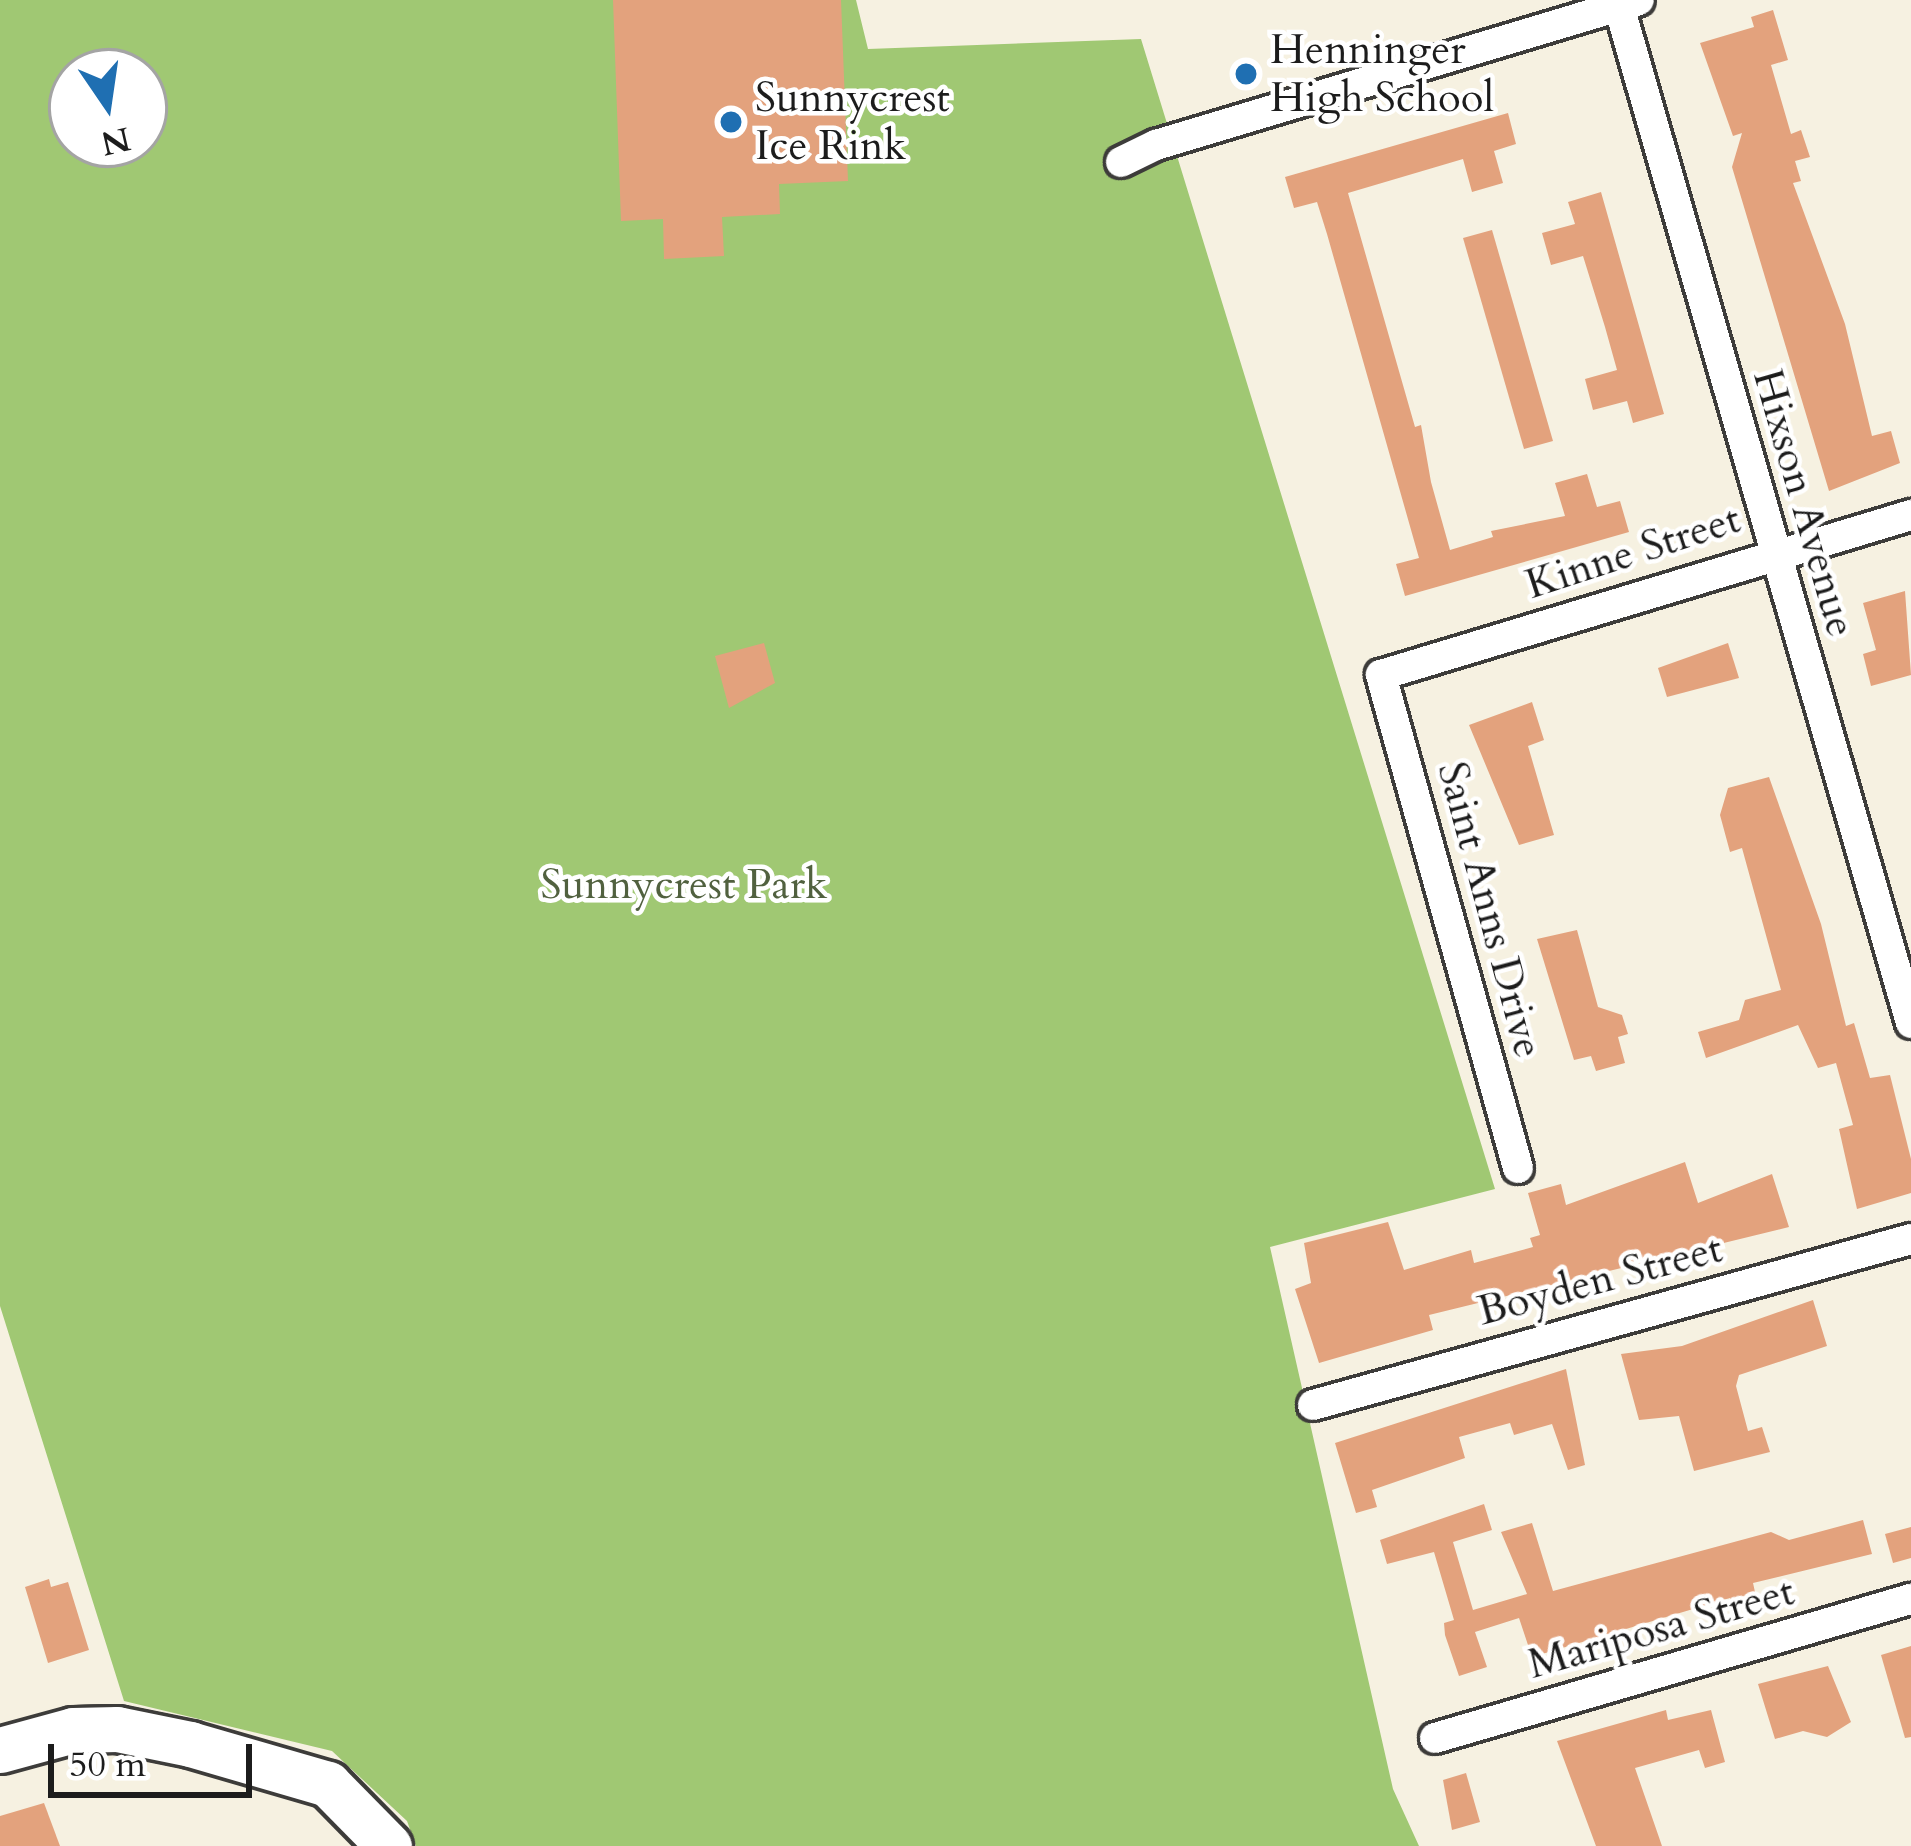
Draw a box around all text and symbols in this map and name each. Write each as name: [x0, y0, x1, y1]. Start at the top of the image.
place label: Henninger High School: [1270, 25, 1494, 124]
north arrow: [48, 48, 168, 168]
marker: Henninger High School: [1233, 61, 1259, 87]
place label: Sunnycrest Ice Rink: [755, 73, 950, 172]
marker: Sunnycrest Ice Rink: [718, 109, 744, 135]
text: N: [97, 115, 135, 166]
street label: Hixson Avenue: [1742, 363, 1866, 643]
street label: Kinne Street: [1520, 494, 1746, 610]
street label: Saint Anns Drive: [1426, 757, 1554, 1063]
park label: Sunnycrest Park: [541, 860, 827, 910]
street label: Boyden Street: [1472, 1223, 1728, 1337]
street label: Mariposa Street: [1522, 1566, 1800, 1690]
scale bar: [54, 1720, 258, 1794]
text: 50 m: [69, 1740, 146, 1789]

